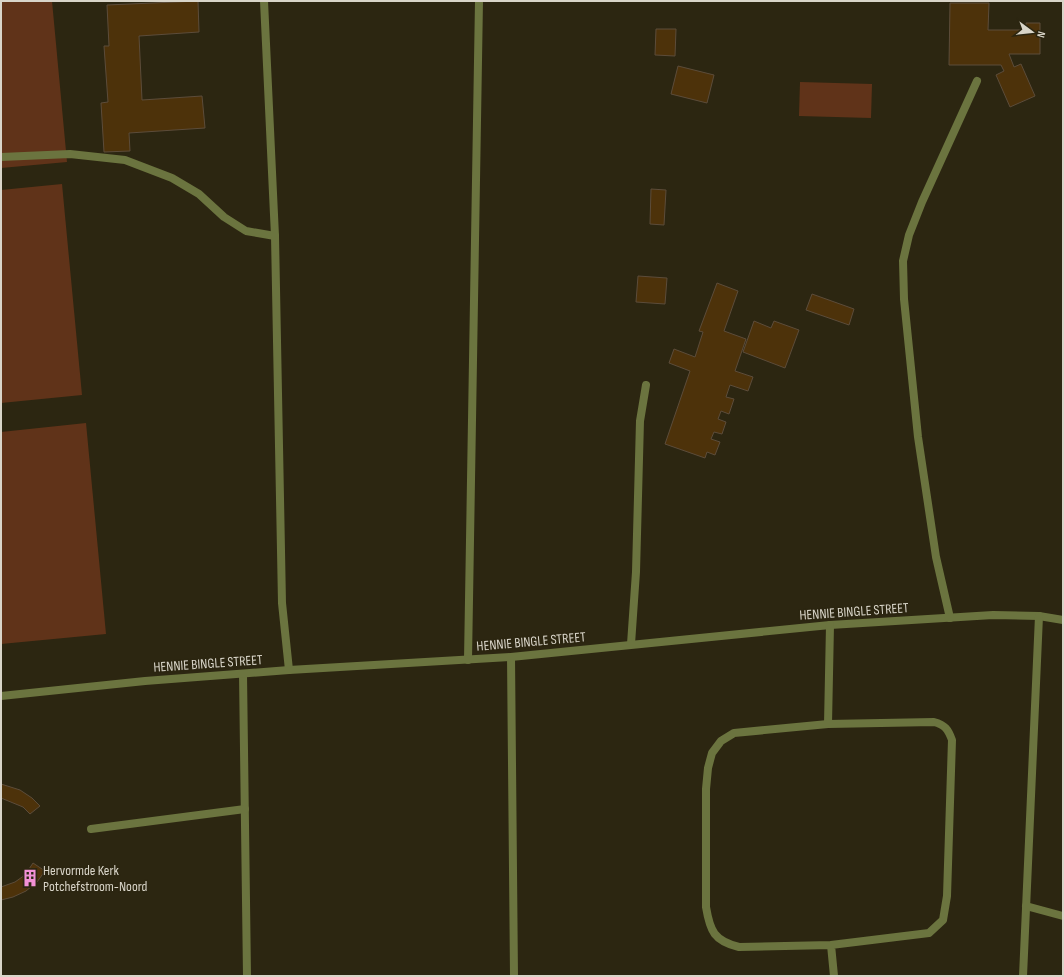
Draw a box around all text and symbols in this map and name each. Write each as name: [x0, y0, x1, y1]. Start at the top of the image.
north arrow: [1012, 12, 1052, 52]
text: N: [1034, 30, 1048, 39]
street label: HENNIE BINGLE STREET: [799, 599, 910, 624]
street label: HENNIE BINGLE STREET: [476, 628, 587, 655]
street label: HENNIE BINGLE STREET: [153, 651, 264, 676]
place label: Hervormde Kerk Potchefstroom-Noord: [43, 862, 148, 895]
building icon: Hervormde Kerk Potchefstroom-Noord: [20, 868, 40, 888]

